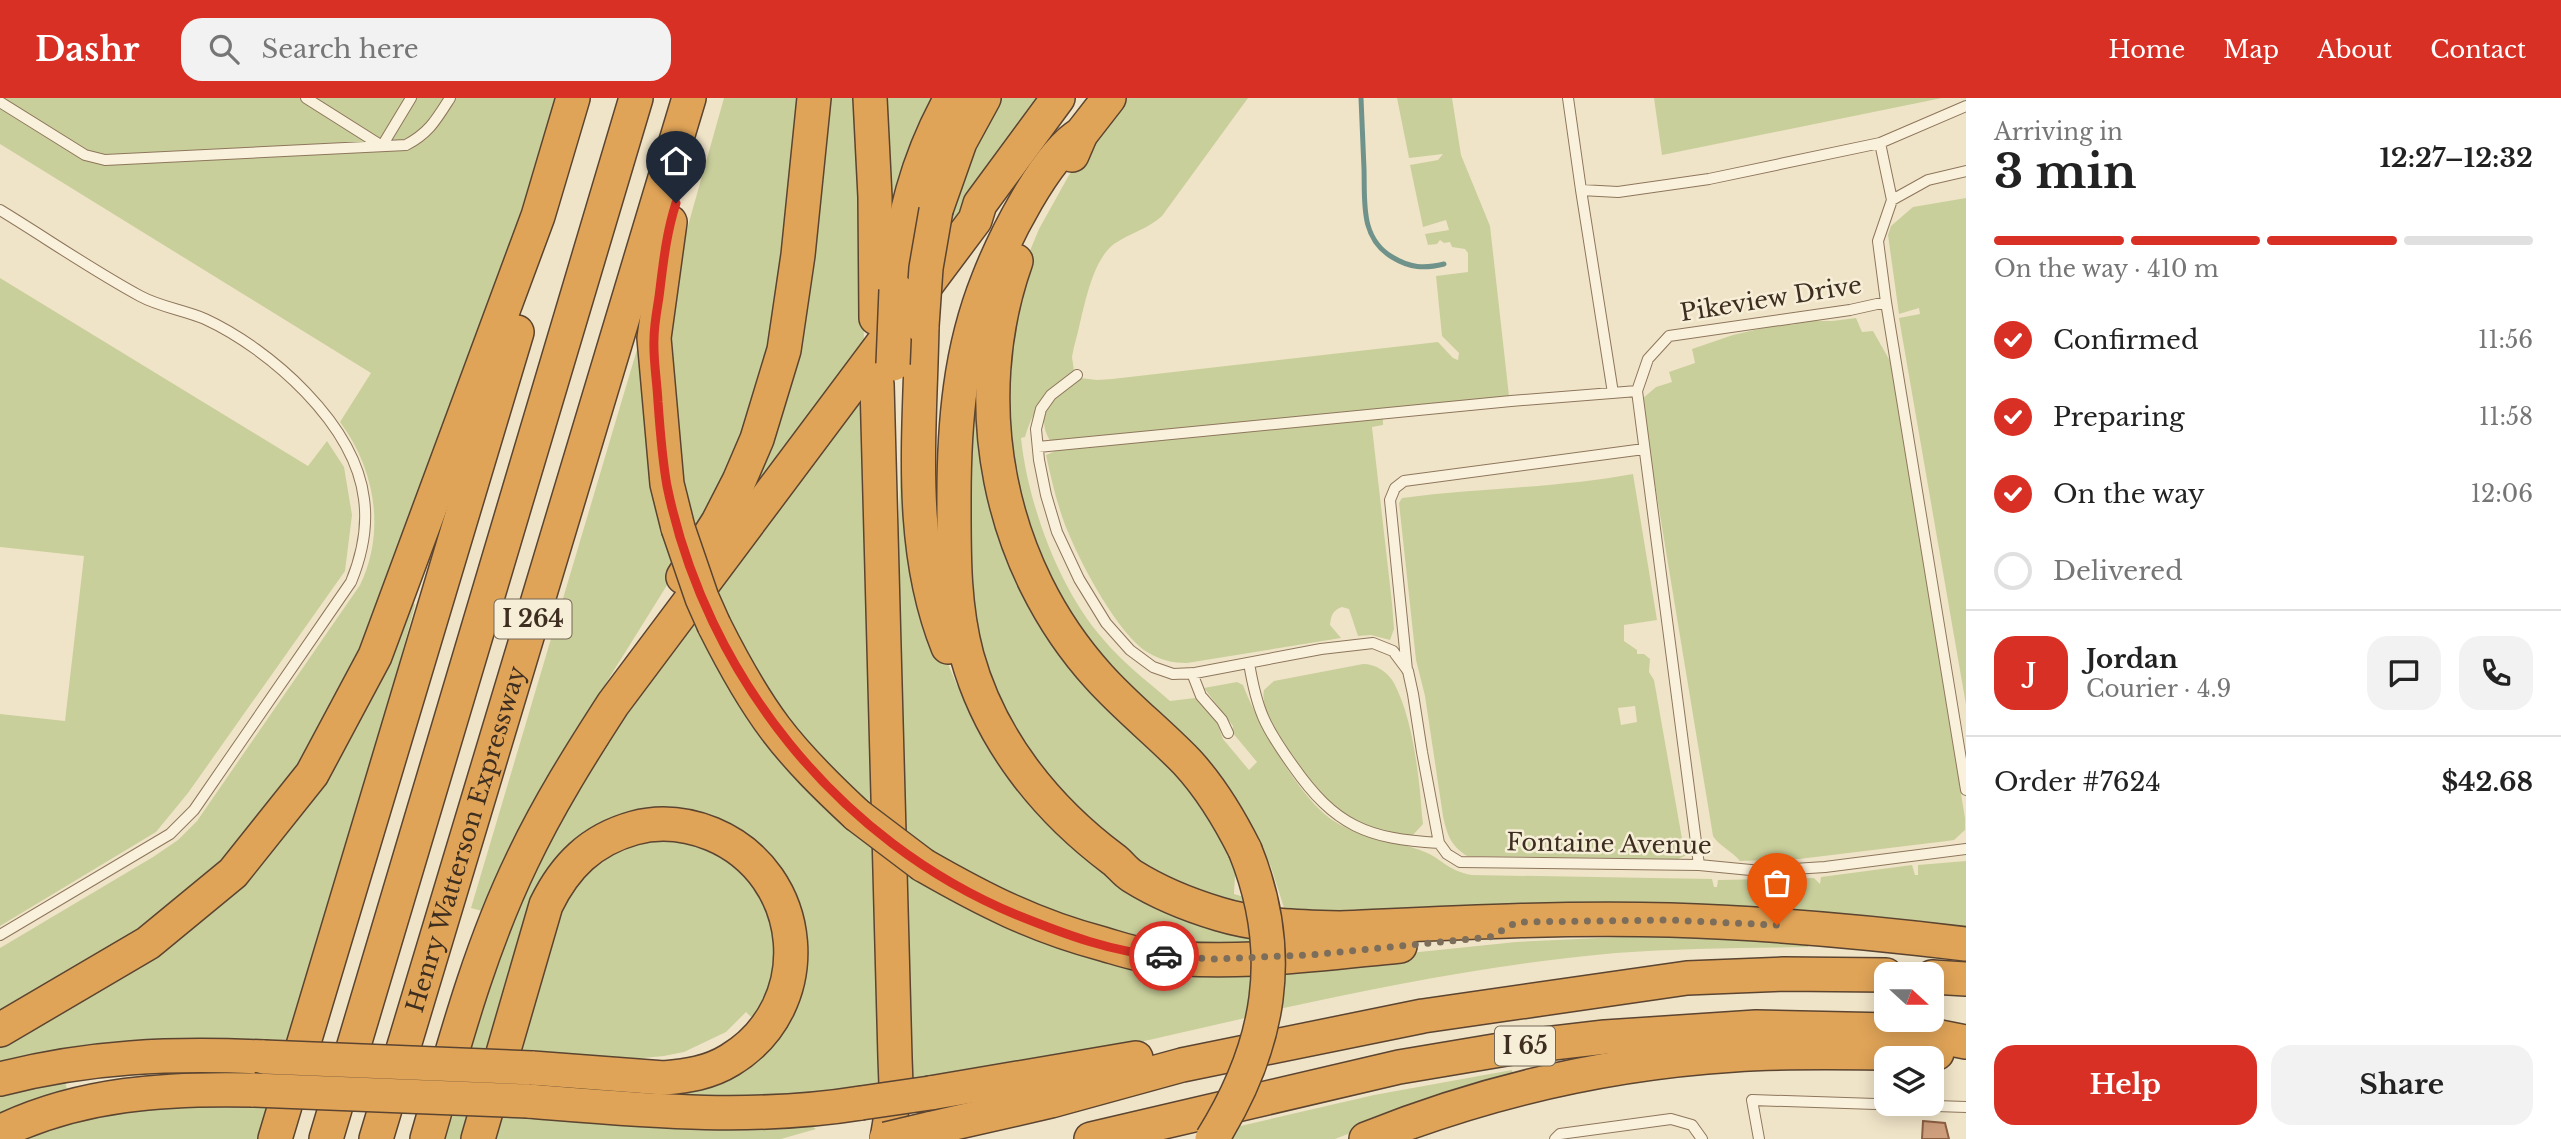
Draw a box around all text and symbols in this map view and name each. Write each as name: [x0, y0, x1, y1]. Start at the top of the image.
search box: [181, 18, 671, 81]
text: Dashr: [35, 29, 139, 70]
icon: search: [205, 30, 243, 68]
text: Search here: [261, 33, 419, 65]
text: Home: [2109, 35, 2185, 64]
text: Map: [2223, 35, 2279, 64]
text: About: [2317, 35, 2392, 64]
text: Contact: [2430, 35, 2526, 64]
text: Arriving in: [1994, 118, 2123, 146]
pin: [646, 131, 706, 203]
icon: home: [657, 142, 695, 180]
text: 12:27–12:32: [2379, 142, 2533, 174]
text: 3 min: [1994, 143, 2136, 200]
text: On the way · 410 m: [1994, 255, 2219, 283]
street label: Pikeview Drive: [1678, 270, 1864, 327]
icon: check: [1994, 321, 2032, 359]
text: Confirmed: [2053, 324, 2198, 356]
text: 11:56: [2478, 326, 2533, 354]
icon: check: [1994, 398, 2032, 436]
text: Preparing: [2053, 401, 2185, 433]
text: 11:58: [2479, 403, 2533, 431]
icon: check: [1994, 475, 2032, 513]
text: On the way: [2053, 478, 2205, 510]
text: 12:06: [2471, 480, 2533, 508]
text: Delivered: [2053, 555, 2183, 587]
road number: I 264: [494, 600, 572, 638]
button: chat: [2367, 636, 2441, 710]
button: phone: [2459, 636, 2533, 710]
text: Jordan: [2086, 643, 2178, 675]
text: J: [2026, 657, 2036, 689]
street label: Henry Watterson Expressway: [400, 662, 532, 1016]
text: Courier · 4.9: [2086, 675, 2231, 703]
text: Order #7624: [1994, 766, 2161, 798]
text: $42.68: [2442, 766, 2533, 798]
street label: Fontaine Avenue: [1506, 827, 1712, 860]
pin: [1747, 853, 1807, 925]
icon: bag: [1758, 864, 1796, 902]
courier: [1129, 921, 1199, 991]
icon: car: [1145, 937, 1183, 975]
north arrow: [1874, 962, 1944, 1032]
map controls: [1874, 962, 1944, 1116]
road number: I 65: [1495, 1026, 1555, 1065]
button: Help: [1994, 1045, 2257, 1125]
button: Share: [2271, 1045, 2533, 1125]
button: layers: [1874, 1046, 1944, 1116]

